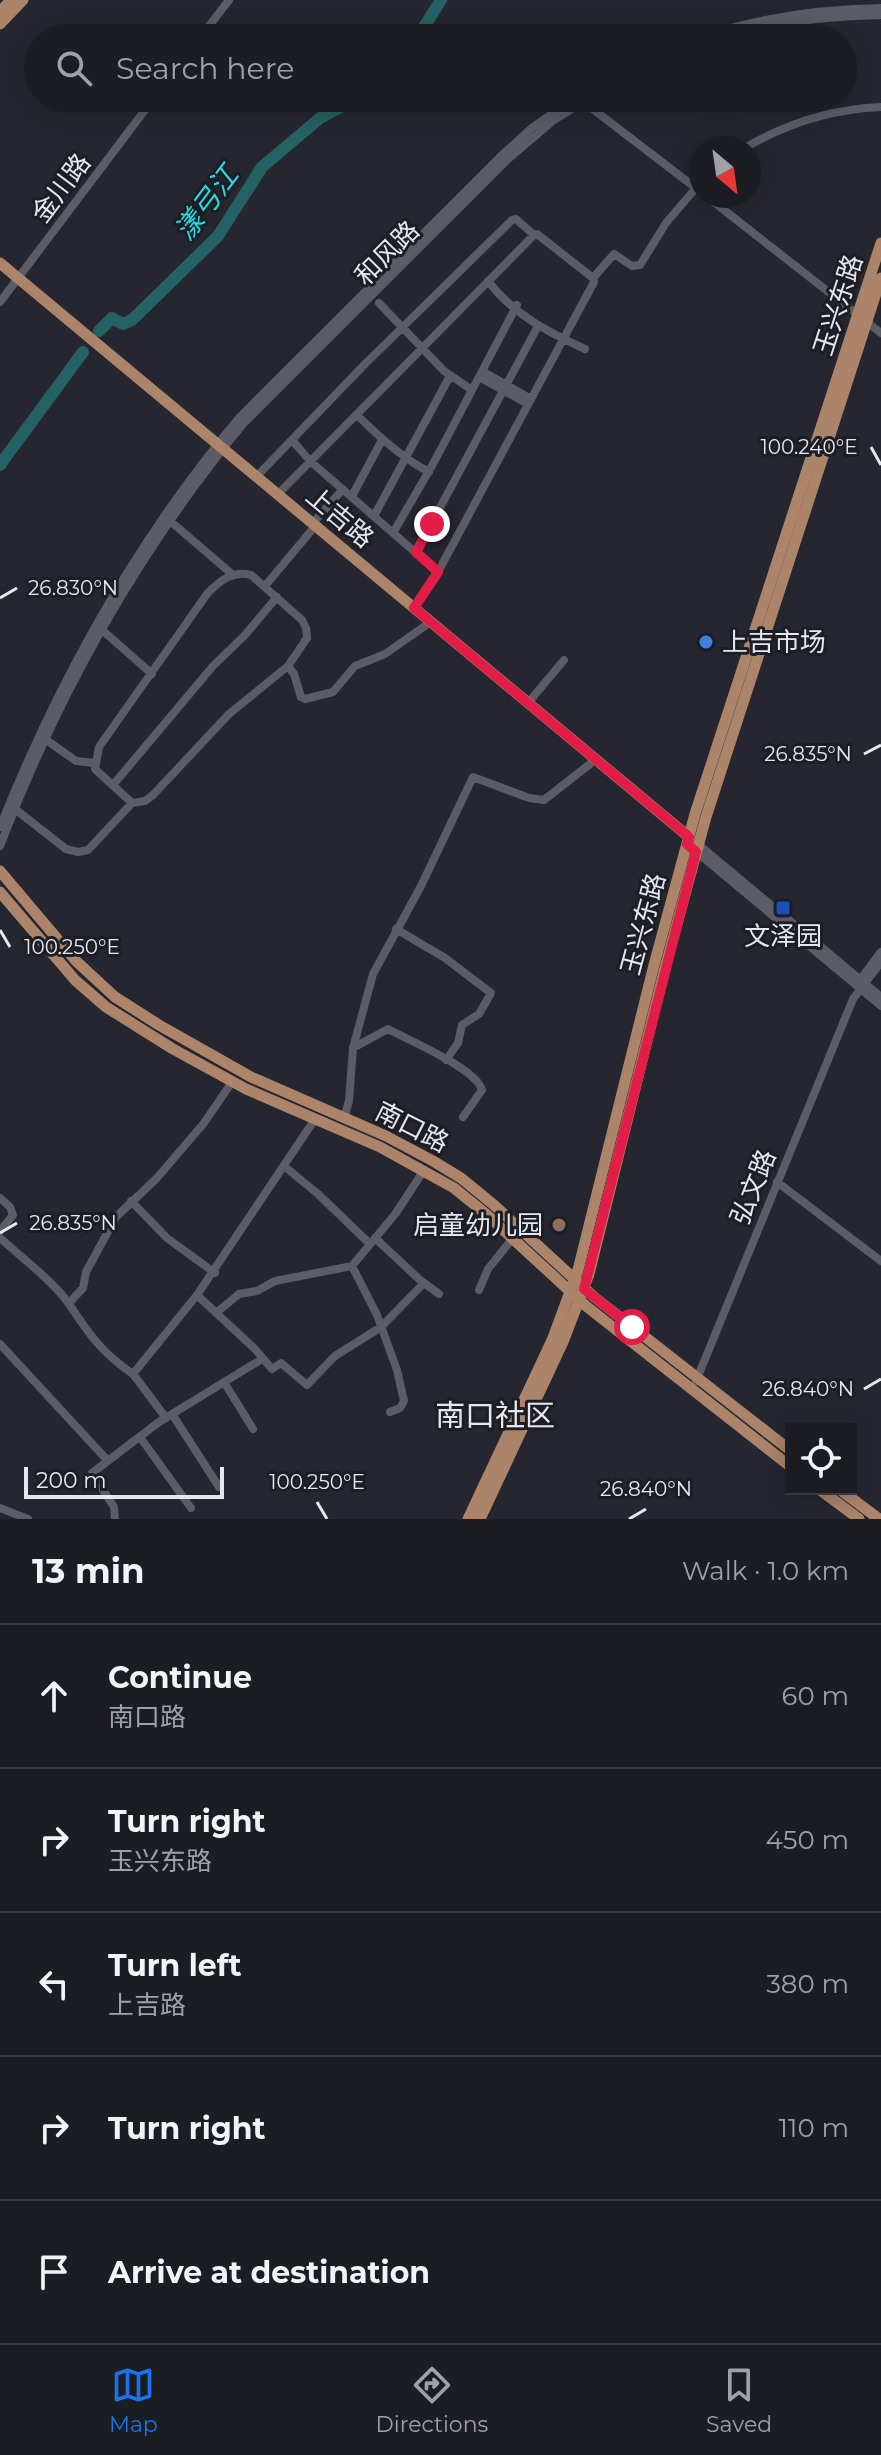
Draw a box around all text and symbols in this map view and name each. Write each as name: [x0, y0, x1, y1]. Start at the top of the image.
search box: [24, 24, 857, 112]
icon: search: [52, 46, 96, 90]
text: Search here: [116, 50, 294, 87]
north arrow: [689, 136, 761, 208]
street label: 金川路: [25, 147, 97, 229]
water label: 漾弓江: [167, 157, 247, 247]
street label: 和风路: [348, 214, 426, 292]
street label: 玉兴东路: [807, 251, 869, 359]
text: 100.240°E: [760, 435, 858, 459]
street label: 上吉路: [300, 480, 380, 554]
route end: [414, 506, 450, 542]
text: 26.830°N: [28, 576, 118, 600]
place label: 上吉市场: [722, 626, 826, 658]
marker: 上吉市场: [697, 633, 715, 651]
text: 26.835°N: [764, 742, 852, 766]
street label: 玉兴东路: [614, 870, 672, 978]
marker: 文泽园: [774, 899, 792, 917]
place label: 文泽园: [744, 920, 822, 952]
text: 100.250°E: [24, 935, 120, 959]
street label: 南口路: [370, 1095, 454, 1159]
street label: 弘文路: [724, 1145, 782, 1229]
place label: 启童幼儿园: [413, 1209, 543, 1241]
text: 26.835°N: [29, 1211, 117, 1235]
marker: 启童幼儿园: [550, 1216, 568, 1234]
route start: [614, 1309, 650, 1345]
text: 26.840°N: [762, 1377, 854, 1401]
district label: 南口社区: [435, 1397, 555, 1434]
map controls: [785, 1423, 857, 1495]
button: locate: [785, 1423, 857, 1495]
scale bar: [24, 1463, 224, 1499]
text: 200 m: [36, 1467, 107, 1494]
text: 100.250°E: [269, 1470, 365, 1494]
text: 26.840°N: [600, 1477, 692, 1501]
text: 13 min: [32, 1550, 144, 1592]
text: Walk · 1.0 km: [682, 1555, 849, 1587]
text: Continue: [108, 1659, 252, 1696]
icon: ahead: [32, 1674, 76, 1718]
text: 60 m: [782, 1680, 849, 1712]
text: 南口路: [108, 1701, 186, 1733]
text: Turn right: [108, 1803, 265, 1840]
icon: right: [32, 1818, 76, 1862]
text: 450 m: [766, 1824, 849, 1856]
text: 玉兴东路: [108, 1845, 212, 1877]
text: Turn left: [108, 1947, 241, 1984]
icon: left: [32, 1962, 76, 2006]
text: 380 m: [766, 1968, 849, 2000]
text: 上吉路: [108, 1989, 186, 2021]
icon: right: [32, 2106, 76, 2150]
text: Turn right: [108, 2110, 265, 2147]
text: 110 m: [779, 2112, 849, 2144]
icon: arrive: [32, 2250, 76, 2294]
text: Arrive at destination: [108, 2254, 430, 2291]
tab: Map: [109, 2363, 158, 2438]
tab: Directions: [376, 2363, 488, 2438]
tab: Saved: [706, 2363, 772, 2438]

